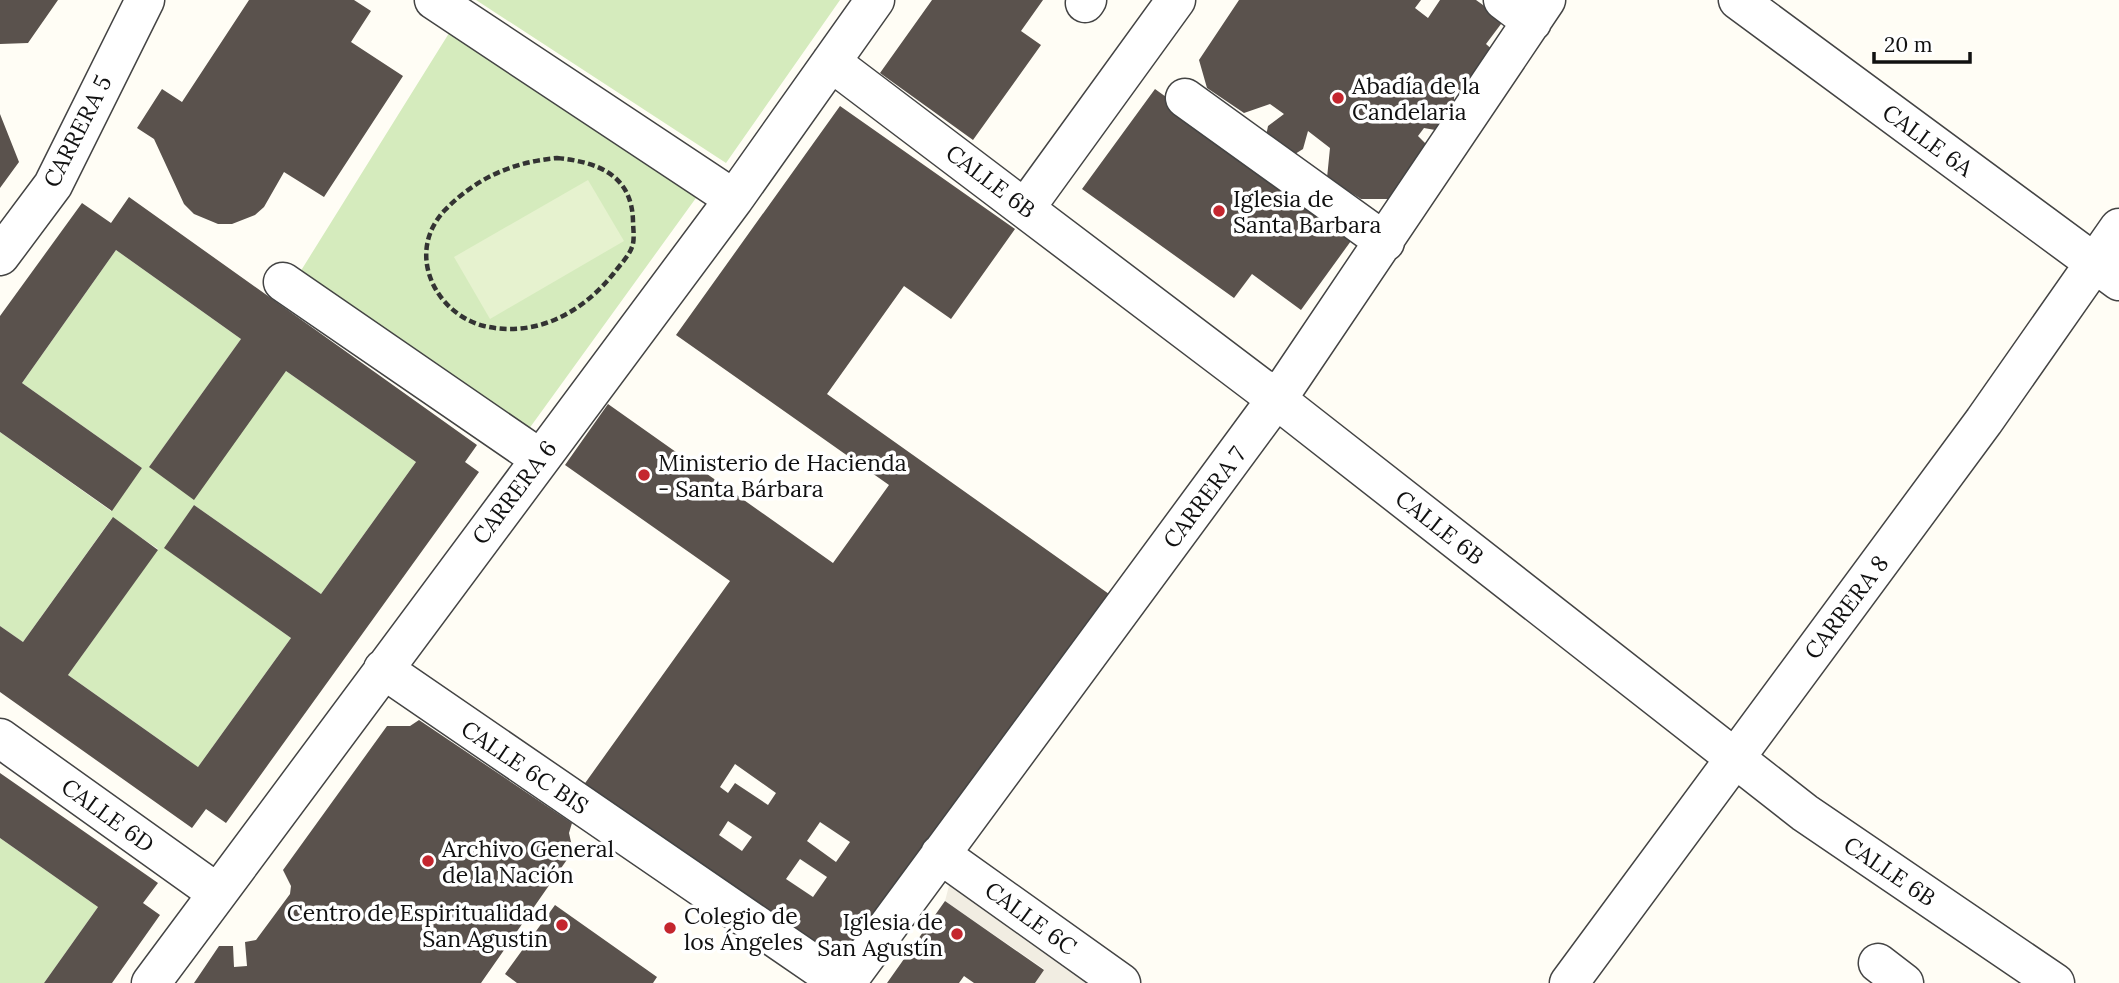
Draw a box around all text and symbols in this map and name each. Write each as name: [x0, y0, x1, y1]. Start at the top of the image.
scale bar: [1874, 21, 1970, 65]
text: 20 m: [1884, 31, 1933, 58]
street label: CARRERA 5: [36, 70, 118, 192]
place label: Abadía de la Candelaria: [1351, 71, 1480, 126]
marker: Abadía de la Candelaria: [1330, 90, 1346, 106]
street label: CALLE 6A: [1877, 97, 1979, 183]
street label: CALLE 6B: [940, 138, 1042, 224]
place label: Iglesia de Santa Barbara: [1233, 184, 1382, 239]
marker: Iglesia de Santa Barbara: [1211, 203, 1227, 219]
street label: CARRERA 6: [465, 434, 563, 550]
street label: CARRERA 7: [1156, 440, 1252, 554]
place label: Ministerio de Hacienda - Santa Bárbara: [658, 448, 907, 503]
marker: Ministerio de Hacienda - Santa Bárbara: [636, 467, 652, 483]
street label: CALLE 6B: [1390, 483, 1490, 571]
street label: CARRERA 8: [1798, 549, 1894, 665]
street label: CALLE 6C BIS: [456, 714, 594, 820]
street label: CALLE 6D: [56, 772, 160, 858]
street label: CALLE 6B: [1838, 830, 1942, 912]
place label: Archivo General de la Nación: [441, 834, 614, 889]
marker: Archivo General de la Nación: [420, 853, 436, 869]
street label: CALLE 6C: [979, 875, 1083, 961]
place label: Centro de Espiritualidad San Agustin: [287, 898, 548, 953]
place label: Colegio de los Ángeles: [684, 901, 803, 956]
place label: Iglesia de San Agustín: [817, 907, 943, 962]
marker: Centro de Espiritualidad San Agustin: [554, 917, 570, 933]
marker: Colegio de los Ángeles: [662, 920, 678, 936]
marker: Iglesia de San Agustín: [949, 926, 965, 942]

